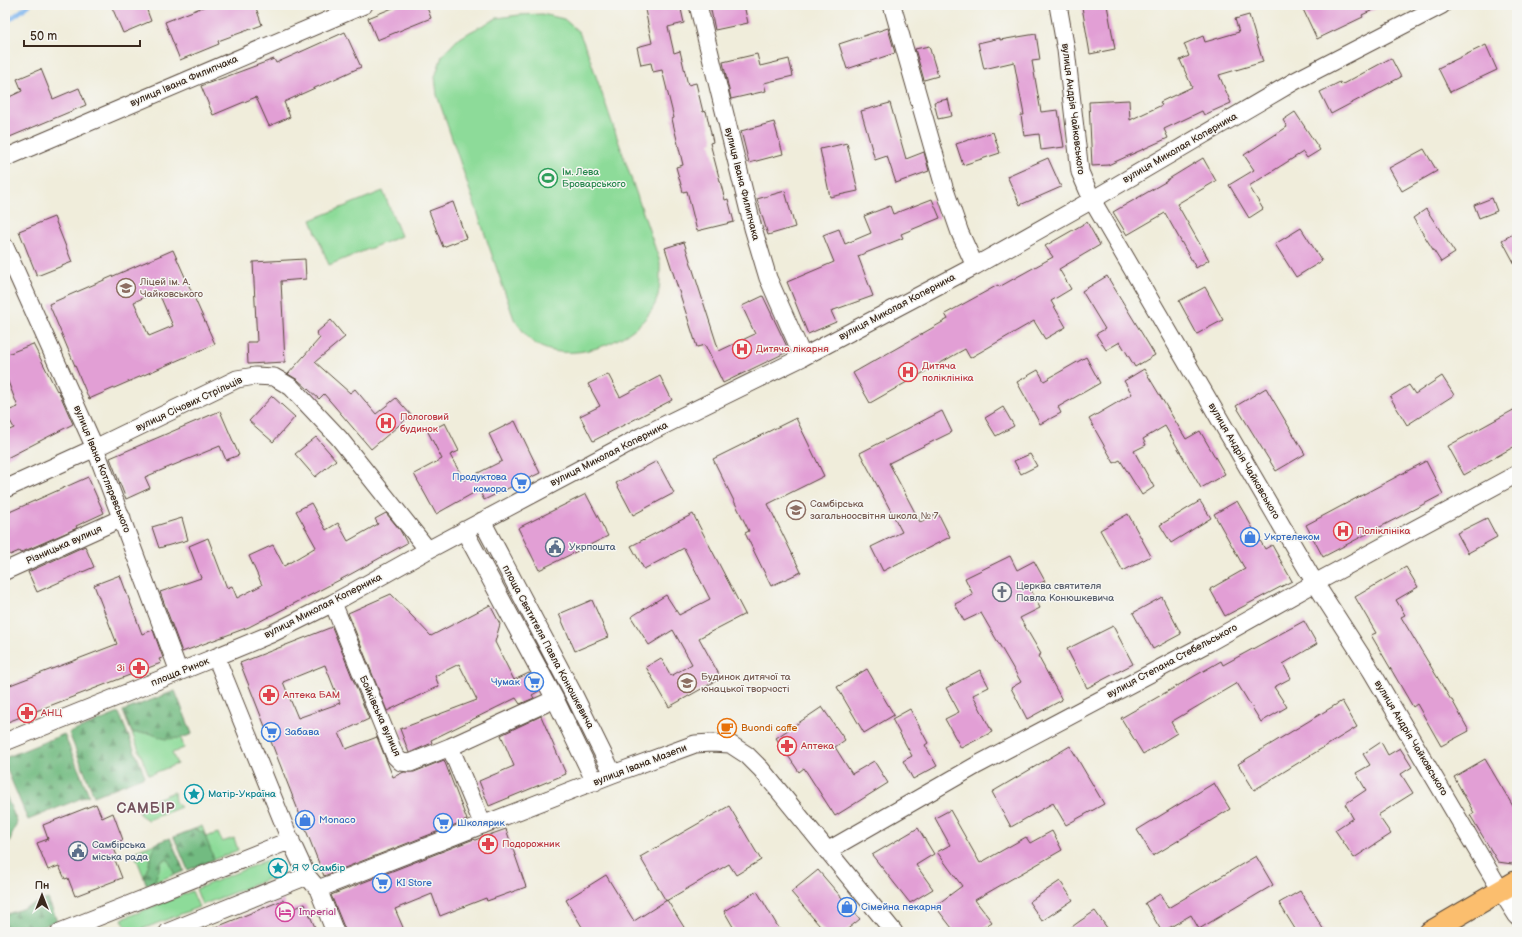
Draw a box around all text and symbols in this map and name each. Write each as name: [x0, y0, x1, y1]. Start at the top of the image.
scale bar: [24, 22, 140, 48]
text: 50 m: [30, 29, 57, 44]
street label: вулиця Андрія Чайковського: [1059, 43, 1087, 175]
street label: вулиця Івана Филипчака: [128, 53, 240, 109]
street label: вулиця Миколая Коперника: [1121, 110, 1239, 186]
street label: вулиця Івана Филипчака: [722, 126, 762, 242]
place label: Ім. Лева Броварського: [562, 166, 626, 190]
sports icon: Ім. Лева Броварського: [537, 167, 559, 189]
street label: вулиця Миколая Коперника: [837, 271, 957, 343]
place label: Ліцей ім. А. Чайковського: [139, 276, 203, 300]
school or university icon: Ліцей ім. А. Чайковського: [115, 277, 137, 299]
hospital icon: Дитяча лікарня: [731, 338, 753, 360]
place label: Дитяча лікарня: [756, 343, 829, 355]
place label: Дитяча поліклініка: [922, 360, 974, 384]
hospital icon: Дитяча поліклініка: [897, 361, 919, 383]
street label: вулиця Січових Стрільців: [134, 374, 245, 434]
street label: вулиця Андрія Чайковського: [1206, 401, 1282, 521]
street label: вулиця Івана Котляревського: [71, 404, 133, 534]
place label: Пологовий будинок: [400, 411, 449, 435]
hospital icon: Пологовий будинок: [375, 412, 397, 434]
street label: вулиця Миколая Коперника: [548, 419, 670, 489]
place label: Продуктова комора: [452, 471, 507, 495]
supermarket icon: Продуктова комора: [510, 472, 532, 494]
place label: Самбірська загальноосвітня школа № 7: [810, 498, 939, 522]
school or university icon: Самбірська загальноосвітня школа № 7: [785, 499, 807, 521]
hospital icon: Поліклініка: [1332, 520, 1354, 542]
street label: Різницька вулиця: [24, 523, 104, 567]
place label: Поліклініка: [1357, 525, 1410, 537]
shop icon: Укртелеком: [1239, 526, 1261, 548]
place label: Укртелеком: [1264, 531, 1320, 543]
public building icon: Укрпошта: [544, 536, 566, 558]
place label: Укрпошта: [569, 541, 616, 553]
street label: площа Святителя Павла Конюшкевича: [500, 563, 596, 731]
street label: вулиця Миколая Коперника: [262, 571, 384, 641]
place label: Церква святителя Павла Конюшкевича: [1016, 580, 1114, 604]
church icon: Церква святителя Павла Конюшкевича: [991, 581, 1013, 603]
street label: вулиця Степана Стебельського: [1105, 621, 1239, 701]
street label: площа Ринок: [149, 655, 211, 689]
pharmacy icon: 3і: [128, 657, 150, 679]
place label: 3і: [116, 662, 125, 674]
supermarket icon: Чумак: [523, 671, 545, 693]
place label: Будинок дитячої та юнацької творчості: [701, 671, 791, 695]
school or university icon: Будинок дитячої та юнацької творчості: [676, 672, 698, 694]
street label: Бойківська вулиця: [357, 674, 403, 759]
place label: Чумак: [491, 676, 521, 688]
street label: вулиця Андрія Чайковського: [1372, 678, 1450, 798]
pharmacy icon: Аптека БАМ: [258, 684, 280, 706]
place label: Аптека БАМ: [282, 689, 340, 701]
pharmacy icon: АНЦ: [16, 702, 38, 724]
place label: АНЦ: [40, 707, 62, 719]
cafe icon: Buondi caffe: [716, 717, 738, 739]
supermarket icon: Забава: [260, 721, 282, 743]
place label: Buondi caffe: [741, 722, 798, 734]
place label: Забава: [285, 726, 319, 738]
pharmacy icon: Аптека: [776, 735, 798, 757]
place label: Аптека: [800, 740, 834, 752]
street label: вулиця Івана Мазепи: [591, 742, 689, 788]
place icon: Матір-Україна: [183, 783, 205, 805]
place label: Матір-Україна: [208, 788, 276, 800]
district label: САМБІР: [116, 800, 176, 817]
shop icon: Monaco: [294, 809, 316, 831]
supermarket icon: Школярик: [432, 812, 454, 834]
place label: Monaco: [319, 814, 356, 826]
place label: Школярик: [457, 817, 505, 829]
pharmacy icon: Подорожник: [477, 833, 499, 855]
place label: Подорожник: [502, 838, 561, 850]
place label: Самбірська міська рада: [92, 839, 148, 863]
public building icon: Самбірська міська рада: [67, 840, 89, 862]
place icon: Я ♥ Самбір: [267, 857, 289, 879]
place label: Я ♥ Самбір: [292, 862, 345, 874]
supermarket icon: KI Store: [371, 872, 393, 894]
north arrow: [22, 875, 62, 915]
place label: KI Store: [396, 877, 432, 889]
text: Пн: [35, 879, 49, 892]
shop icon: Сімейна пекарня: [836, 896, 858, 918]
hotel icon: Imperial: [274, 901, 296, 923]
place label: Сімейна пекарня: [861, 901, 942, 913]
place label: Imperial: [299, 906, 336, 918]

